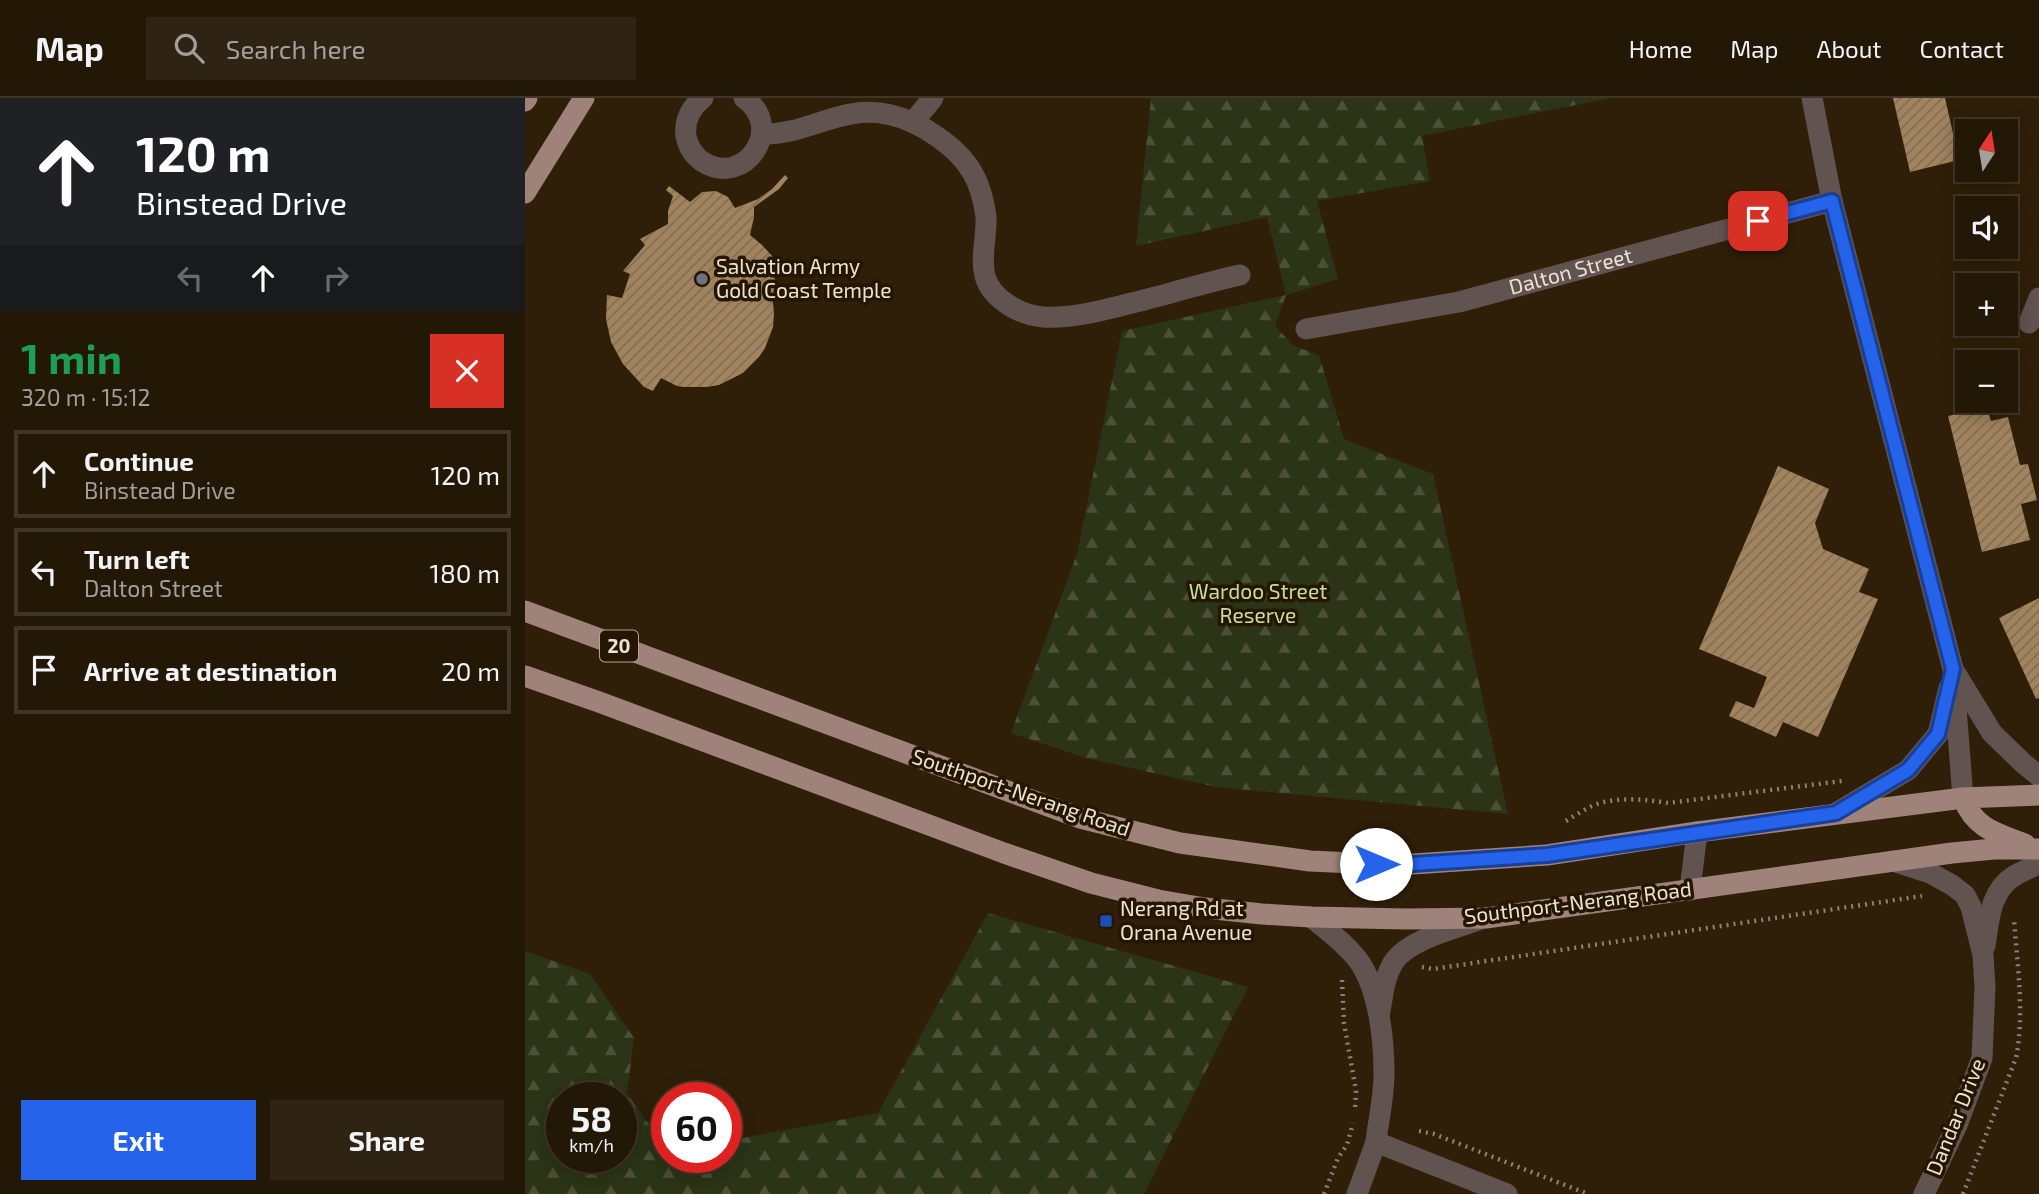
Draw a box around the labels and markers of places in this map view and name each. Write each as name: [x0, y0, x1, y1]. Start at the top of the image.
pin: [1728, 191, 1788, 251]
place label: Salvation Army Gold Coast Temple: [716, 253, 892, 302]
marker: Salvation Army Gold Coast Temple: [694, 271, 710, 287]
place label: Nerang Rd at Orana Avenue: [1120, 895, 1252, 944]
marker: Nerang Rd at Orana Avenue: [1098, 913, 1114, 929]

